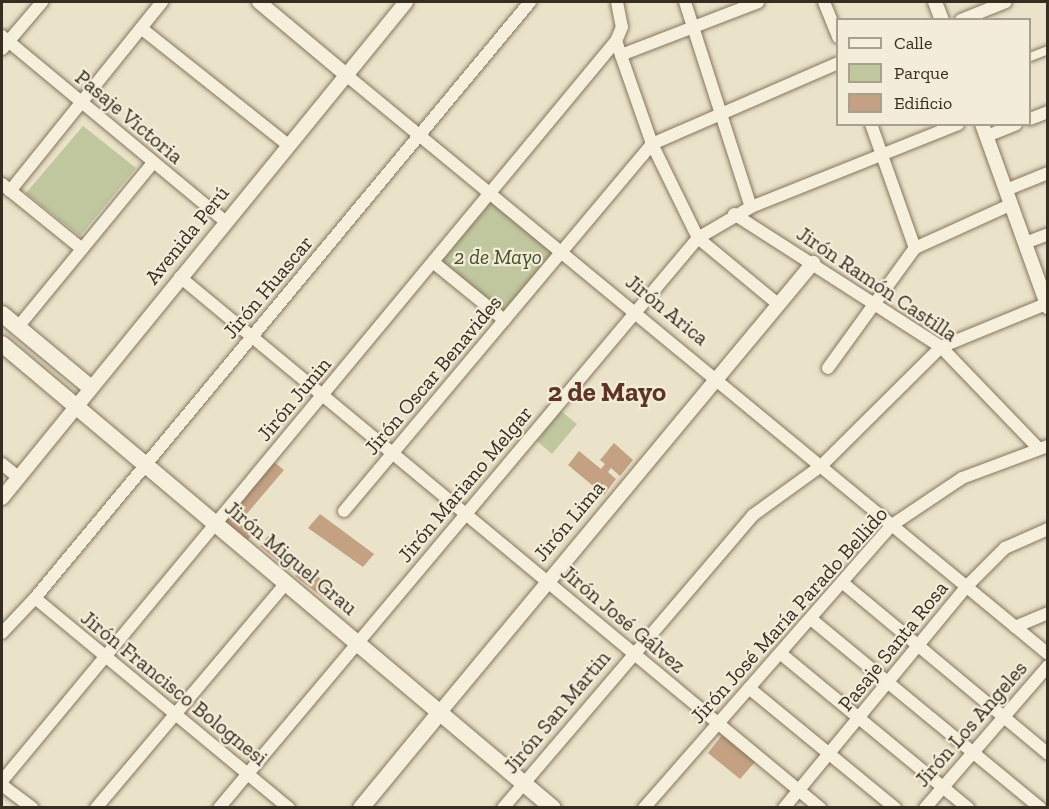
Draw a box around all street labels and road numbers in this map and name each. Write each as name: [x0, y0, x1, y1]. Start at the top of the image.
street label: Pasaje Victoria: [70, 64, 188, 170]
street label: Avenida Perú: [140, 181, 234, 289]
street label: Jirón Ramón Castilla: [792, 221, 962, 347]
street label: Jirón Huascar: [218, 230, 318, 344]
street label: Jirón Arica: [620, 269, 714, 351]
street label: Jirón Oscar Benavides: [359, 290, 507, 460]
street label: Jirón Junin: [251, 352, 337, 446]
street label: Jirón Mariano Melgar: [392, 401, 538, 567]
street label: Jirón Lima: [528, 476, 610, 566]
street label: Jirón Miguel Grau: [220, 495, 362, 621]
street label: Jirón José María Parado Bellido: [685, 501, 893, 729]
street label: Jirón José Gálvez: [556, 560, 690, 678]
street label: Pasaje Santa Rosa: [833, 576, 953, 716]
street label: Jirón Francisco Bolognesi: [76, 605, 272, 771]
street label: Jirón San Martin: [498, 645, 616, 779]
street label: Jirón Los Angeles: [909, 656, 1033, 792]

